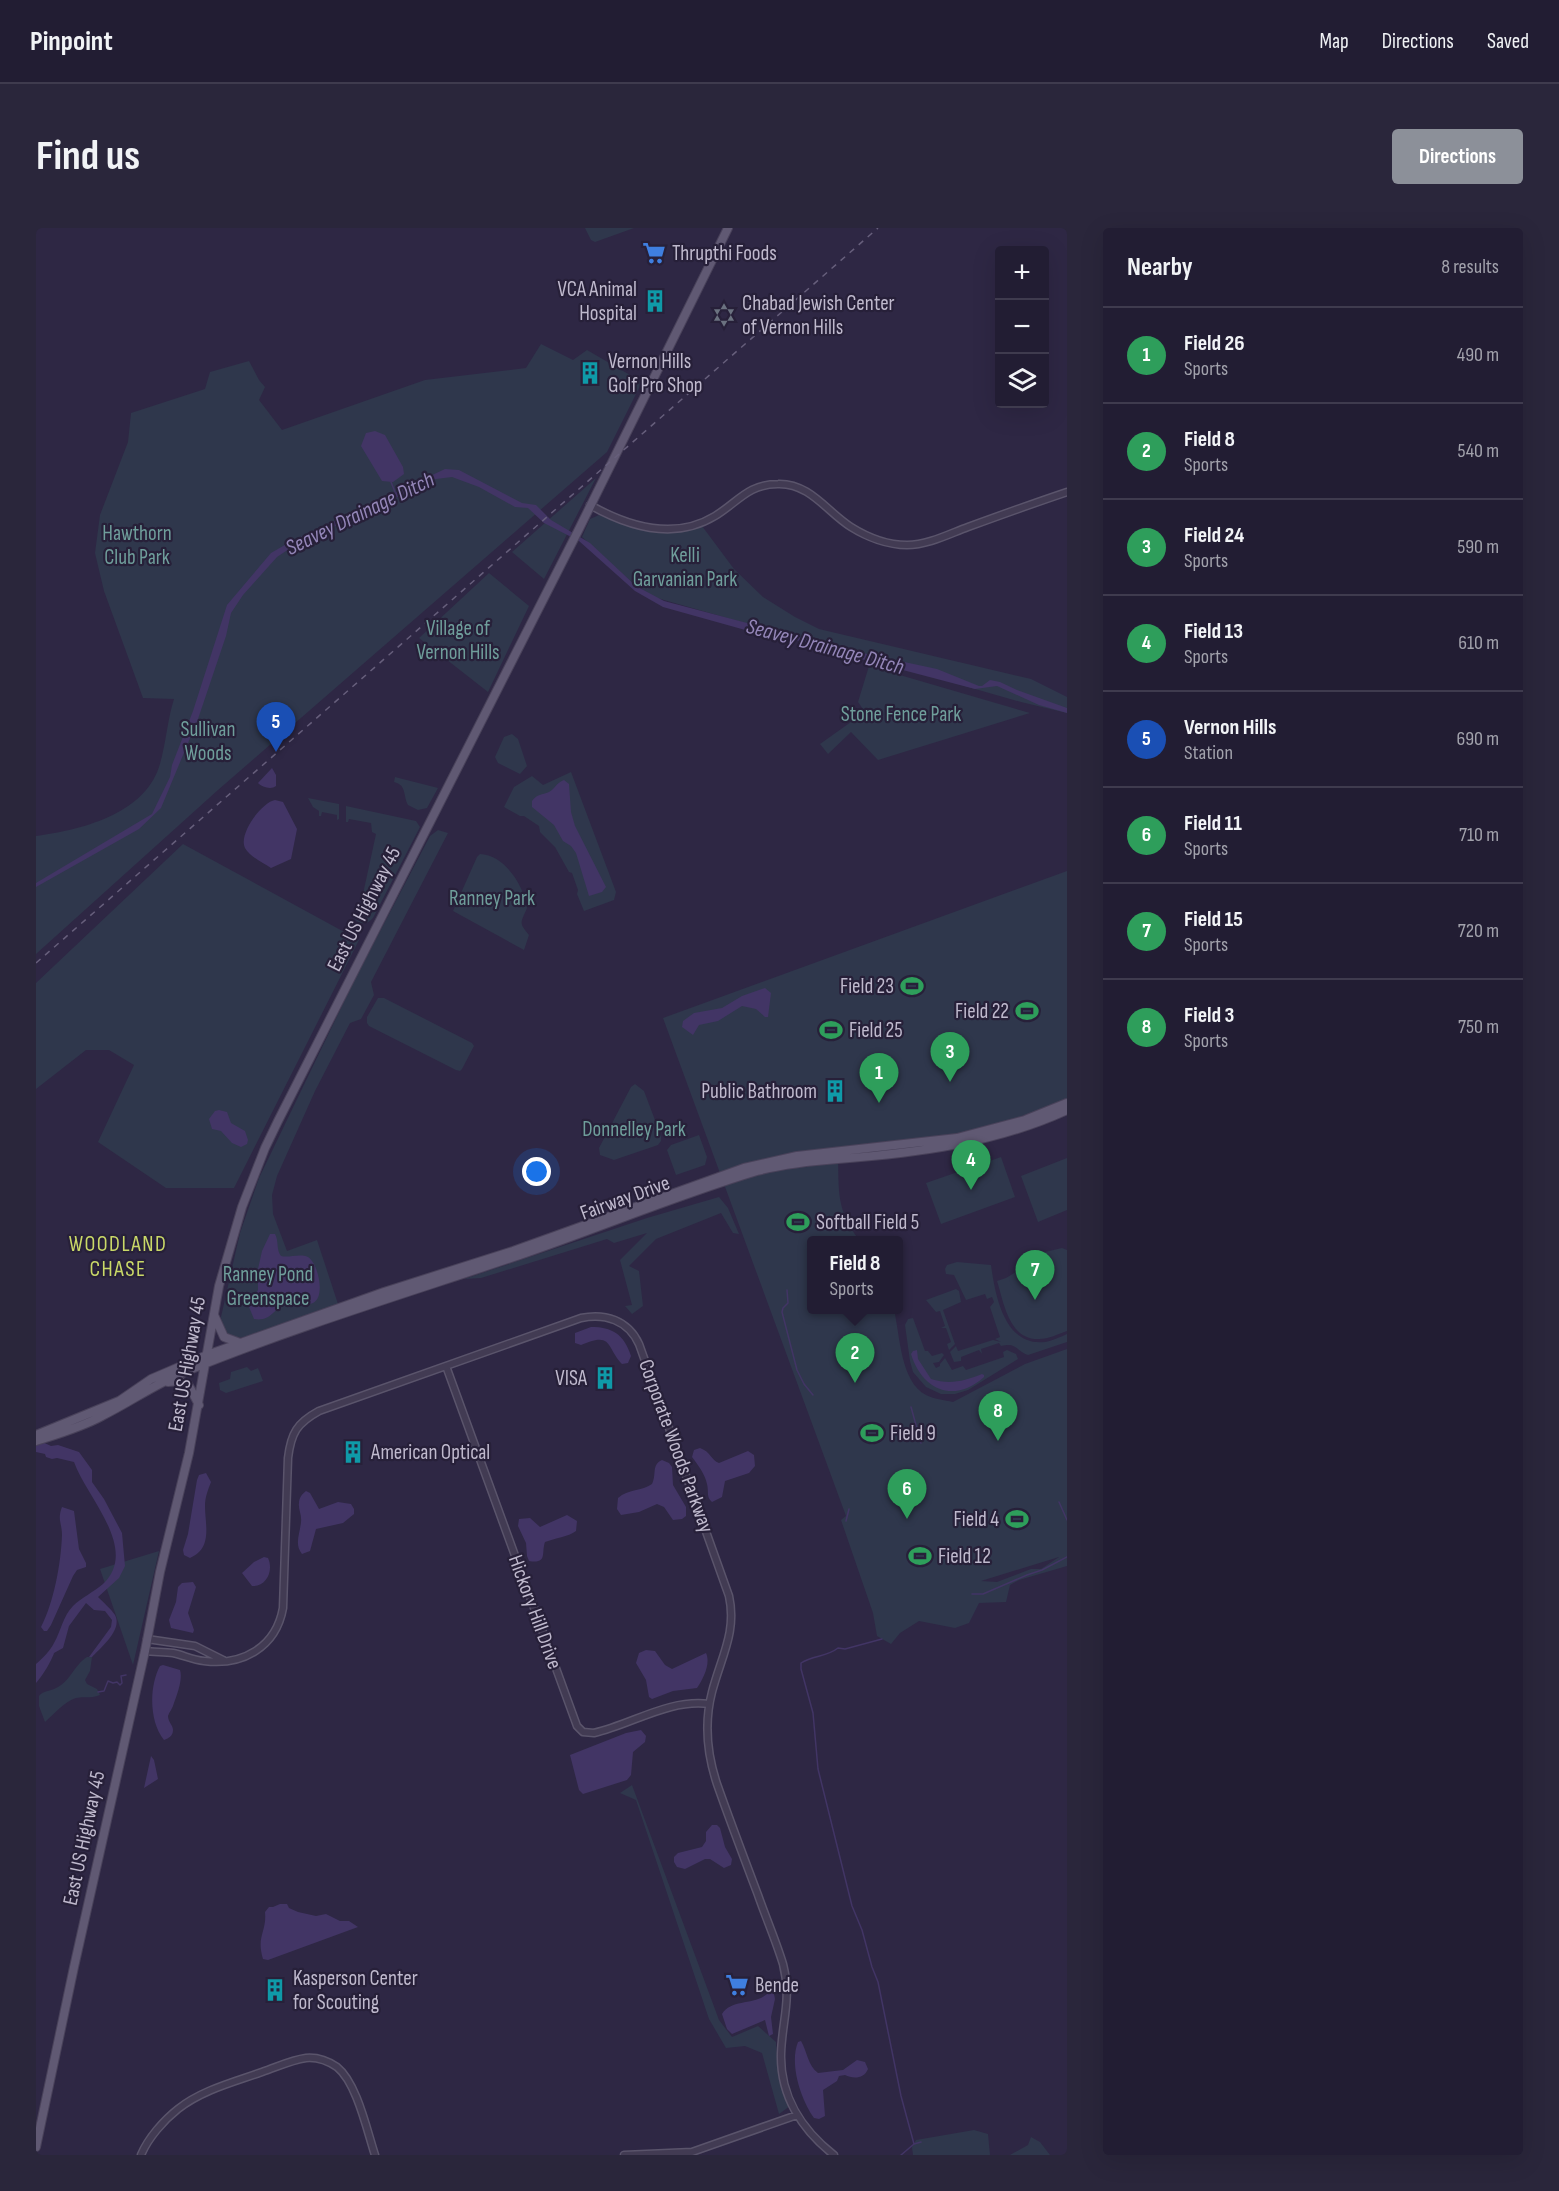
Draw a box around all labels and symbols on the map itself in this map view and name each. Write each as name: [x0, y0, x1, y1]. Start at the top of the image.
supermarket icon: Thrupthi Foods: [641, 240, 667, 266]
place label: Thrupthi Foods: [672, 241, 777, 266]
place label: VCA Animal Hospital: [557, 277, 637, 326]
building icon: VCA Animal Hospital: [642, 288, 668, 314]
place label: Chabad Jewish Center of Vernon Hills: [742, 291, 895, 340]
synagogue icon: Chabad Jewish Center of Vernon Hills: [711, 302, 737, 328]
place label: Vernon Hills Golf Pro Shop: [608, 349, 703, 398]
building icon: Vernon Hills Golf Pro Shop: [577, 360, 603, 386]
water label: Seavey Drainage Ditch: [281, 466, 439, 562]
park label: Hawthorn Club Park: [102, 521, 172, 570]
park label: Kelli Garvanian Park: [633, 543, 737, 592]
water label: Seavey Drainage Ditch: [743, 613, 907, 681]
park label: Village of Vernon Hills: [416, 616, 500, 665]
pin: 5: [256, 702, 296, 752]
park label: Stone Fence Park: [841, 702, 961, 727]
park label: Sullivan Woods: [181, 717, 235, 766]
street label: East US Highway 45: [322, 843, 406, 975]
park label: Ranney Park: [449, 886, 535, 911]
sports icon: Field 23: [899, 973, 925, 999]
place label: Field 23: [840, 974, 894, 999]
sports icon: Field 22: [1014, 998, 1040, 1024]
place label: Field 22: [955, 999, 1009, 1024]
sports icon: Field 25: [818, 1017, 844, 1043]
place label: Field 25: [849, 1018, 903, 1043]
pin: 3: [930, 1032, 970, 1082]
pin: 1: [860, 1054, 898, 1103]
building icon: Public Bathroom: [822, 1078, 848, 1104]
place label: Public Bathroom: [701, 1079, 817, 1104]
park label: Donnelley Park: [582, 1117, 686, 1142]
pin: 4: [952, 1140, 990, 1190]
your location: [522, 1157, 551, 1186]
street label: Fairway Drive: [577, 1170, 673, 1226]
sports icon: Softball Field 5: [785, 1209, 811, 1235]
place label: Softball Field 5: [816, 1210, 919, 1235]
district label: WOODLAND CHASE: [69, 1231, 167, 1283]
pin: 7: [1016, 1250, 1054, 1300]
park label: Ranney Pond Greenspace: [223, 1262, 313, 1311]
street label: East US Highway 45: [163, 1295, 211, 1433]
pin: 2: [836, 1334, 874, 1383]
street label: Corporate Woods Parkway: [633, 1356, 719, 1536]
building icon: VISA: [592, 1365, 618, 1391]
place label: VISA: [555, 1366, 588, 1391]
pin: 8: [978, 1392, 1018, 1441]
sports icon: Field 9: [859, 1420, 885, 1446]
place label: Field 9: [890, 1421, 936, 1446]
building icon: American Optical: [340, 1439, 366, 1465]
place label: American Optical: [370, 1440, 490, 1465]
pin: 6: [888, 1470, 926, 1519]
sports icon: Field 4: [1004, 1506, 1030, 1532]
place label: Field 4: [954, 1507, 999, 1532]
sports icon: Field 12: [907, 1543, 933, 1569]
place label: Field 12: [938, 1544, 991, 1569]
street label: Hickory Hill Drive: [503, 1552, 567, 1672]
street label: East US Highway 45: [58, 1769, 110, 1907]
place label: Kasperson Center for Scouting: [293, 1966, 418, 2015]
supermarket icon: Bende: [724, 1972, 750, 1998]
place label: Bende: [755, 1973, 799, 1998]
building icon: Kasperson Center for Scouting: [262, 1977, 288, 2003]

